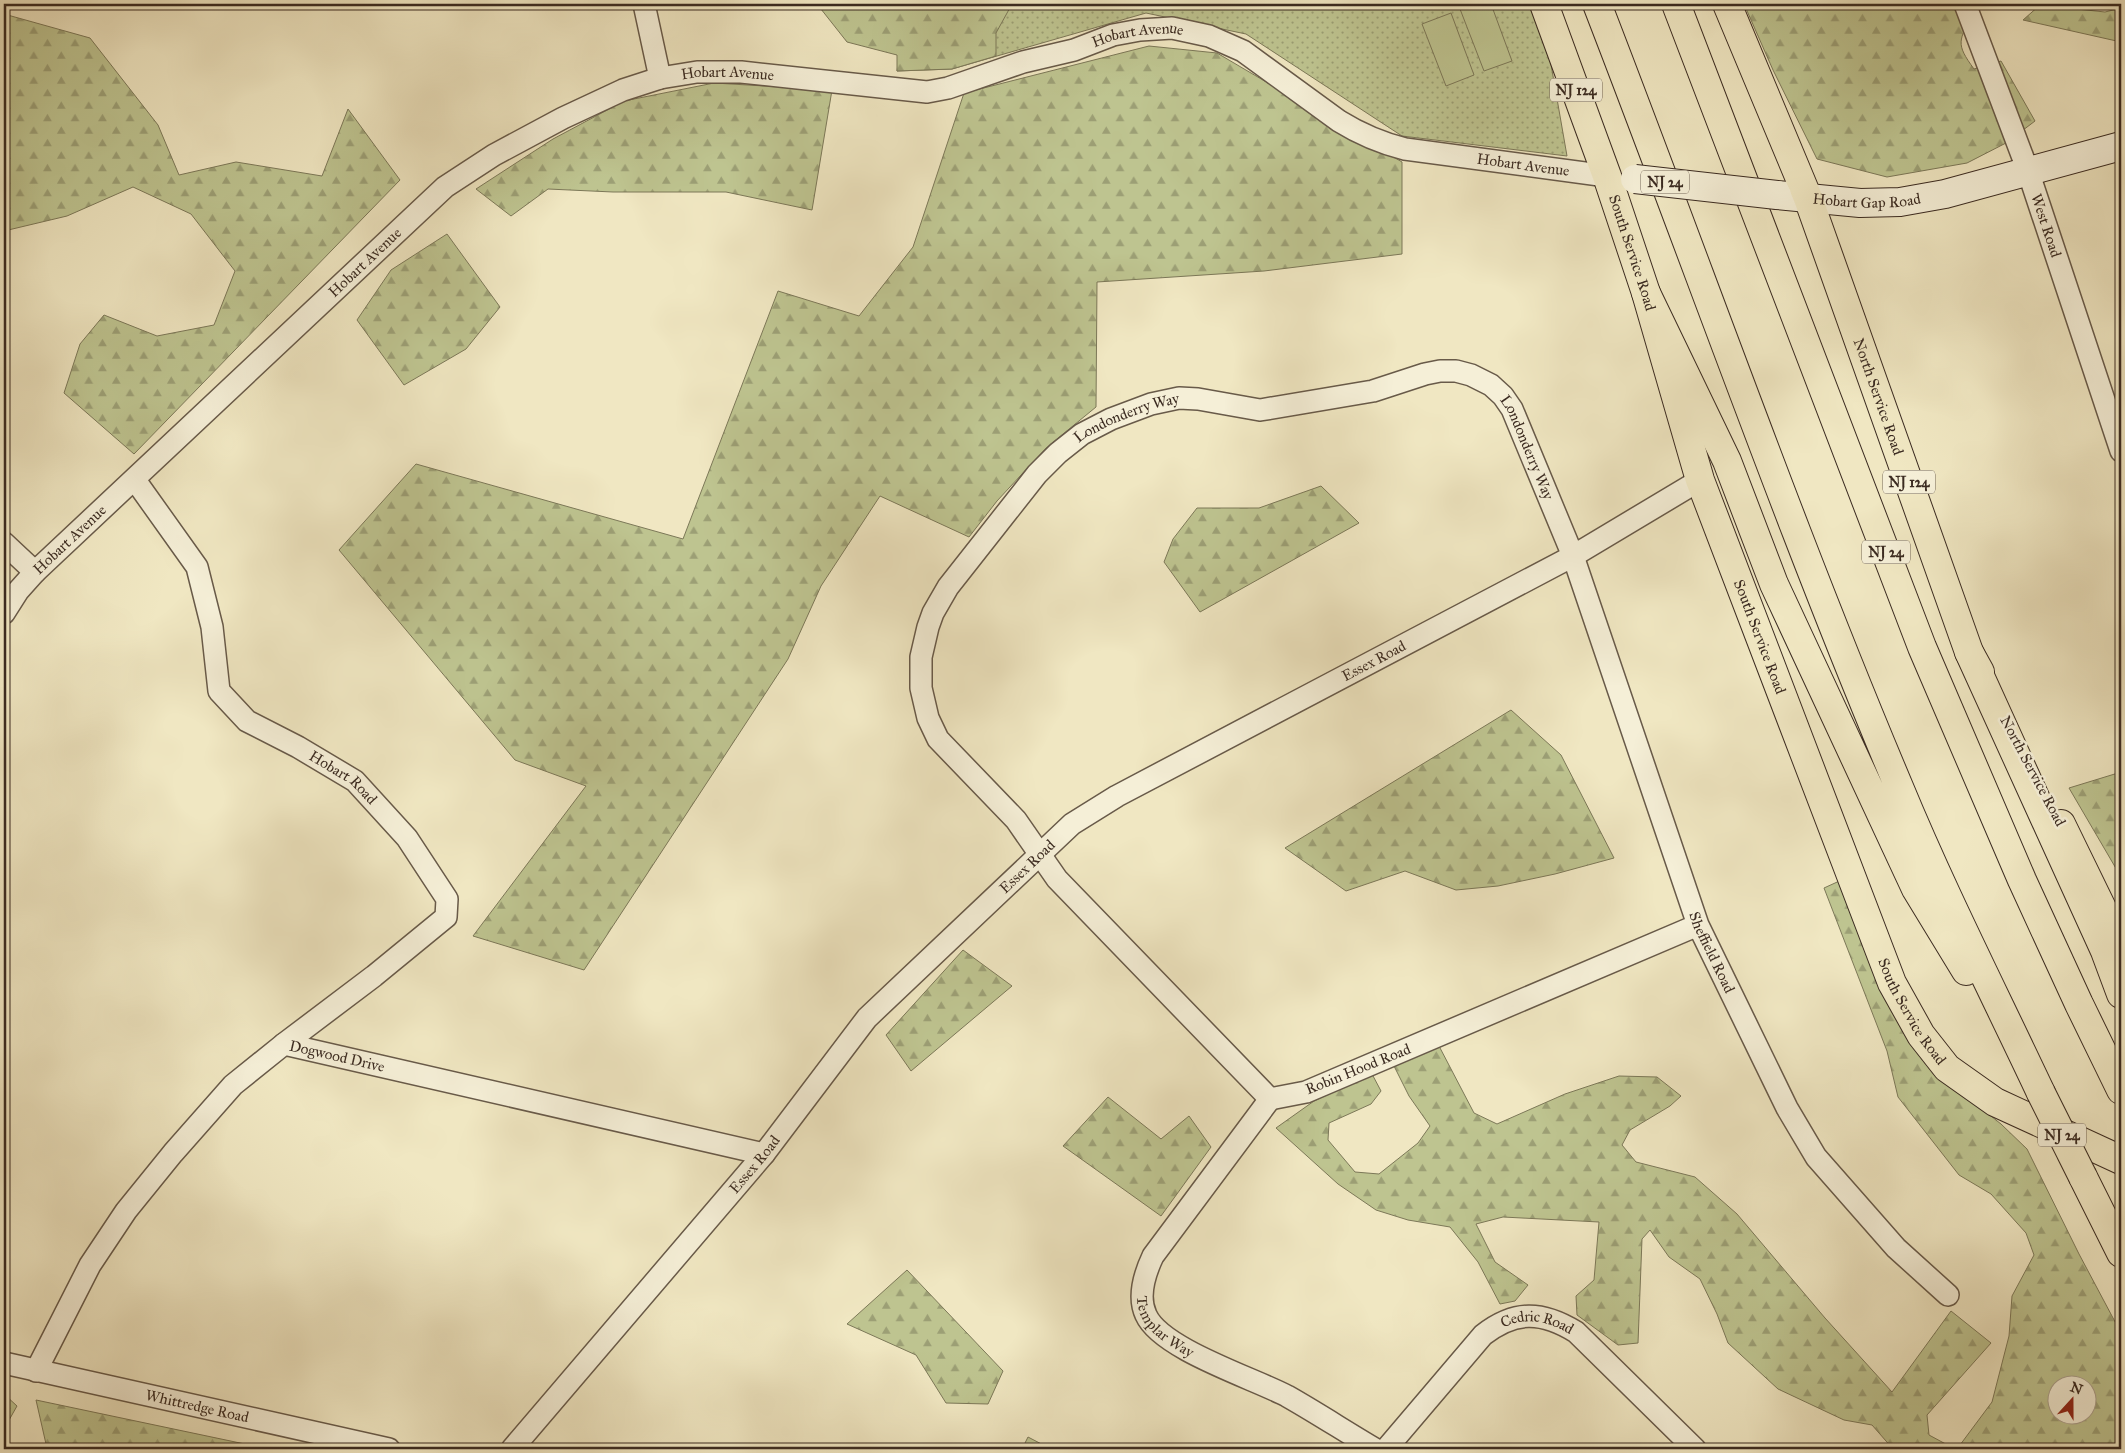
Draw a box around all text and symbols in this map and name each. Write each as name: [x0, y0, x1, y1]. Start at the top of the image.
street label: Hobart Avenue: [1089, 19, 1185, 51]
street label: Hobart Avenue: [680, 63, 775, 85]
road number: NJ 124: [1550, 78, 1602, 102]
street label: Hobart Avenue: [1476, 150, 1571, 180]
road number: NJ 24: [1641, 170, 1689, 193]
street label: Hobart Gap Road: [1812, 189, 1922, 212]
street label: West Road: [2027, 191, 2065, 260]
street label: South Service Road: [1605, 192, 1660, 313]
street label: Hobart Avenue: [325, 224, 405, 301]
street label: North Service Road: [1849, 336, 1908, 458]
street label: Londonderry Way: [1070, 389, 1182, 446]
street label: Londonderry Way: [1496, 392, 1558, 503]
road number: NJ 124: [1883, 471, 1935, 494]
street label: Hobart Avenue: [29, 501, 110, 578]
road number: NJ 24: [1862, 540, 1910, 564]
street label: South Service Road: [1730, 577, 1790, 697]
street label: Essex Road: [1339, 636, 1409, 685]
street label: North Service Road: [1996, 713, 2070, 830]
street label: Hobart Road: [306, 747, 381, 808]
street label: Essex Road: [996, 836, 1059, 897]
street label: Sheffield Road: [1685, 909, 1739, 996]
street label: South Service Road: [1874, 955, 1950, 1069]
street label: Dogwood Drive: [288, 1037, 386, 1076]
street label: Robin Hood Road: [1303, 1040, 1414, 1098]
road number: NJ 24: [2038, 1124, 2086, 1146]
street label: Essex Road: [725, 1131, 784, 1197]
street label: Templar Way: [1133, 1295, 1198, 1362]
street label: Cedric Road: [1498, 1307, 1577, 1338]
north arrow: [2048, 1376, 2098, 1426]
text: N: [2068, 1378, 2085, 1398]
street label: Whittredge Road: [144, 1386, 251, 1427]

